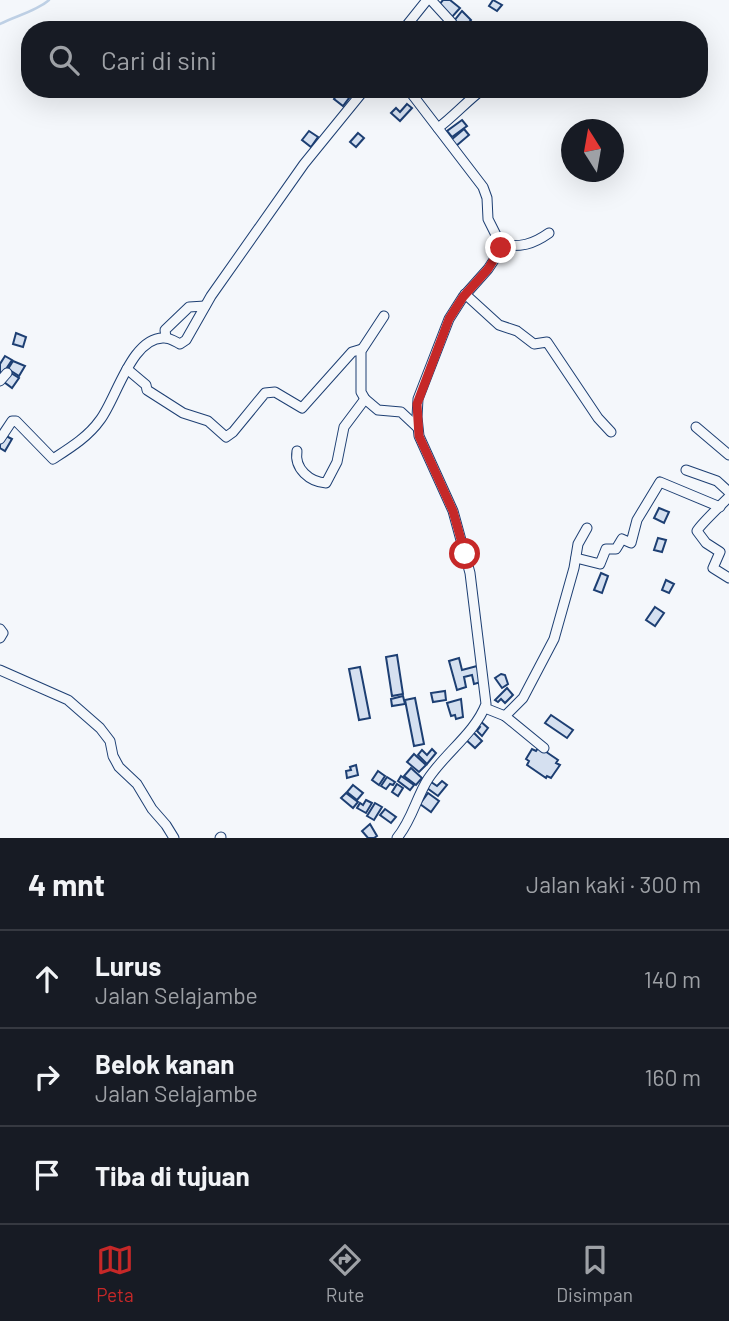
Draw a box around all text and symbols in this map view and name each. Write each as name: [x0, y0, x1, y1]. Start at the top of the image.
search box: [21, 21, 708, 98]
icon: search: [45, 41, 83, 79]
text: Cari di sini: [101, 44, 217, 75]
north arrow: [561, 119, 624, 182]
route end: [485, 232, 516, 263]
route start: [449, 538, 480, 569]
text: 4 mnt: [28, 866, 105, 902]
text: Jalan kaki · 300 m: [526, 870, 701, 898]
text: Lurus: [95, 950, 161, 981]
icon: ahead: [28, 960, 66, 998]
text: 140 m: [644, 965, 701, 993]
text: Jalan Selajambe: [95, 981, 258, 1009]
text: Belok kanan: [95, 1048, 234, 1079]
icon: right: [28, 1058, 66, 1096]
text: 160 m: [644, 1063, 701, 1091]
text: Jalan Selajambe: [95, 1079, 258, 1107]
icon: arrive: [28, 1156, 66, 1194]
text: Tiba di tujuan: [95, 1160, 250, 1191]
tab: Peta: [96, 1241, 134, 1306]
tab: Rute: [326, 1241, 364, 1306]
tab: Disimpan: [556, 1241, 633, 1306]

